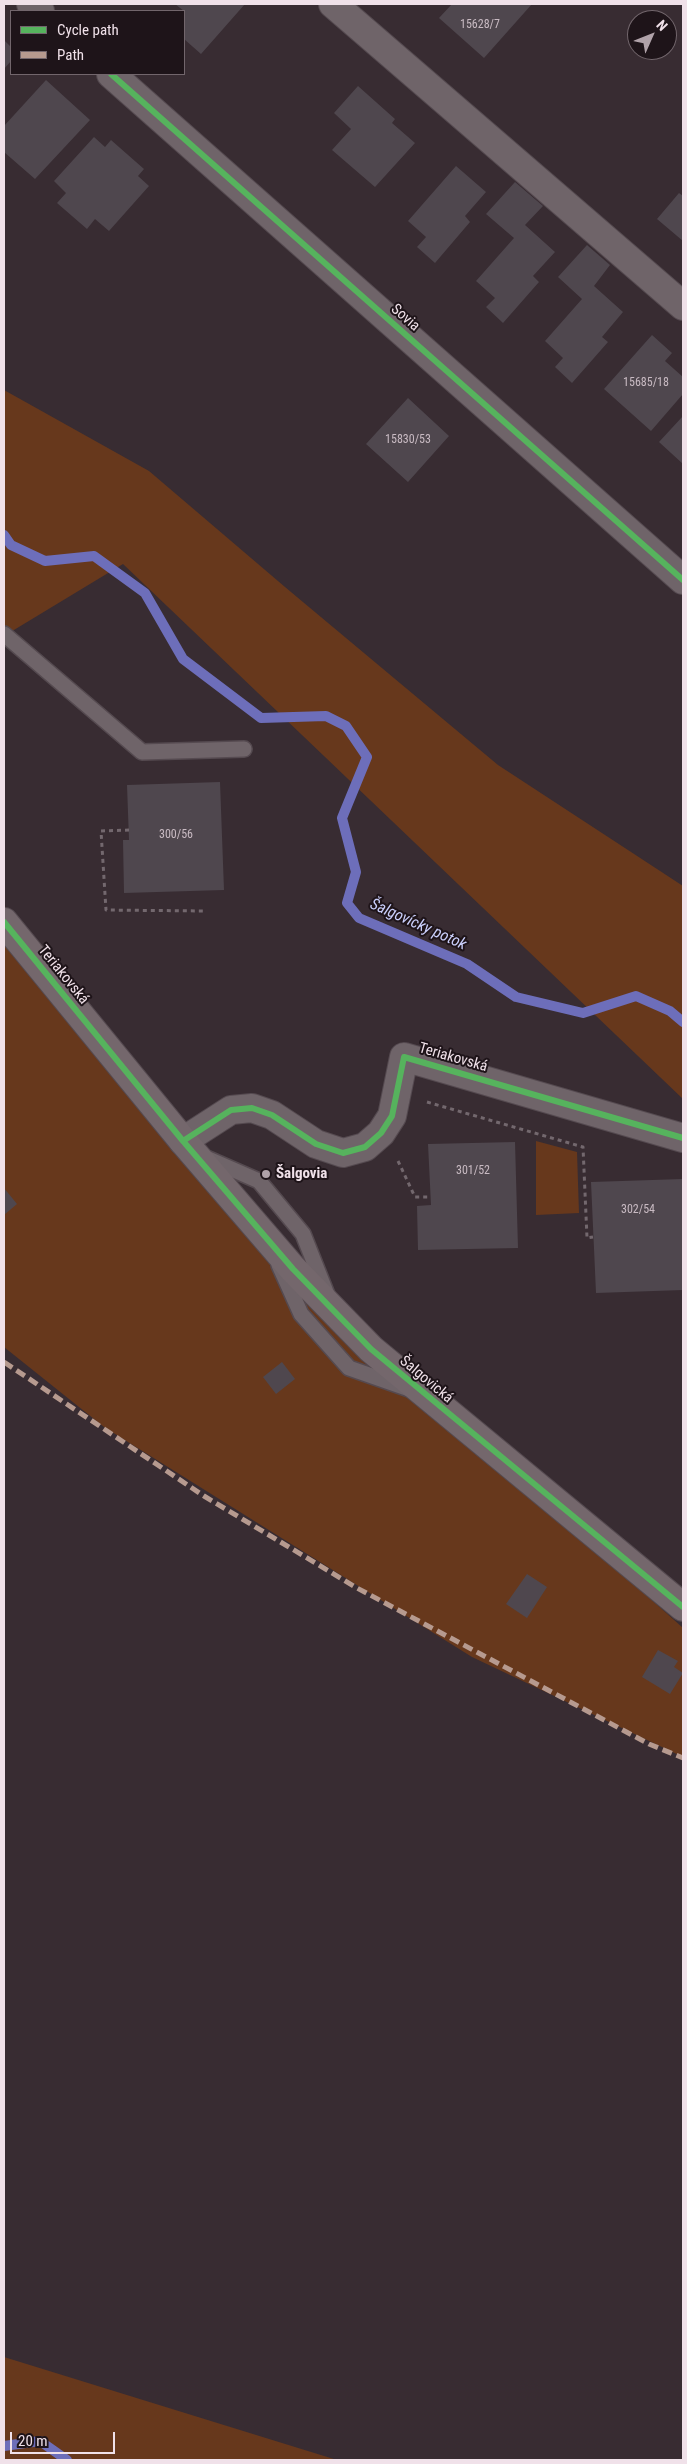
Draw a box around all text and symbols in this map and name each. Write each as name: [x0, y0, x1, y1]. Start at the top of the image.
legend: [10, 10, 185, 75]
north arrow: [627, 10, 677, 60]
text: N: [653, 17, 671, 34]
house number: 15628/7: [460, 18, 500, 32]
text: Cycle path: [57, 21, 119, 39]
text: Path: [57, 46, 84, 64]
street label: Sovia: [387, 301, 423, 335]
house number: 15685/18: [623, 376, 669, 390]
house number: 15830/53: [385, 433, 431, 447]
house number: 300/56: [159, 828, 193, 842]
water label: Šalgovícky potok: [367, 895, 469, 955]
street label: Teriakovská: [34, 942, 92, 1008]
street label: Teriakovská: [417, 1040, 489, 1076]
house number: 301/52: [456, 1164, 490, 1178]
place label: Šalgovia: [276, 1165, 327, 1183]
marker: Šalgovia: [260, 1168, 272, 1180]
house number: 302/54: [621, 1203, 655, 1217]
street label: Šalgovická: [396, 1353, 456, 1407]
scale bar: [12, 2422, 118, 2454]
text: 20 m: [18, 2432, 48, 2450]

